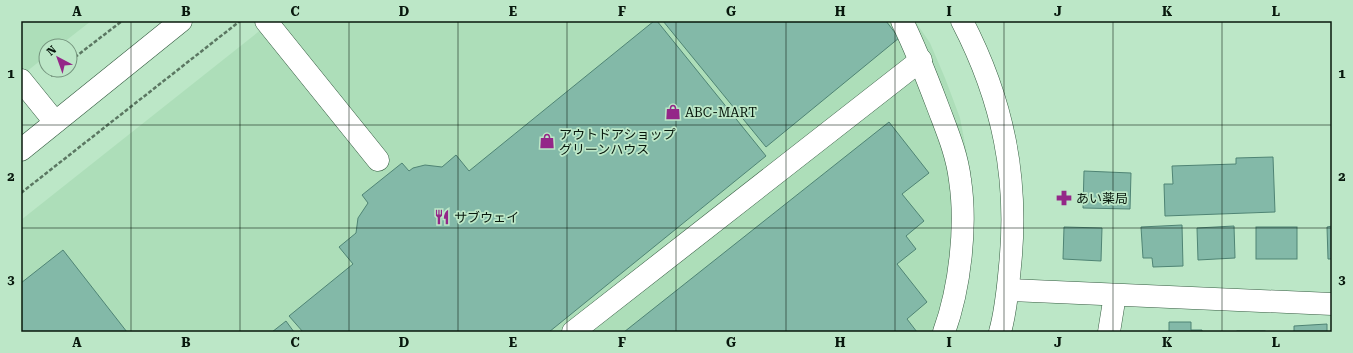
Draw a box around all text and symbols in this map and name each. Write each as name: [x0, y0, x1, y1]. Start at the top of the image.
text: A: [72, 4, 82, 19]
text: B: [181, 4, 191, 19]
text: C: [290, 4, 300, 19]
text: D: [399, 4, 409, 19]
text: E: [509, 4, 517, 19]
text: F: [618, 4, 626, 19]
text: G: [726, 4, 736, 19]
text: H: [835, 4, 846, 19]
text: I: [946, 4, 952, 19]
text: J: [1054, 4, 1062, 19]
text: K: [1162, 4, 1173, 19]
text: L: [1272, 4, 1280, 19]
north arrow: [38, 38, 78, 78]
text: N: [44, 43, 60, 59]
text: 1: [7, 66, 15, 81]
text: 1: [1338, 66, 1346, 81]
shop icon: ABC-MART: [664, 103, 682, 121]
place label: ABC-MART: [685, 105, 757, 120]
place label: アウトドアショップ グリーンハウス: [559, 127, 675, 157]
shop icon: アウトドアショップ グリーンハウス: [538, 132, 556, 150]
text: 2: [7, 169, 15, 184]
text: 2: [1338, 169, 1346, 184]
pharmacy icon: あい薬局: [1055, 189, 1073, 207]
place label: あい薬局: [1076, 191, 1128, 206]
restaurant icon: サブウェイ: [433, 208, 451, 226]
place label: サブウェイ: [454, 210, 519, 225]
text: 3: [7, 272, 15, 287]
text: 3: [1338, 272, 1346, 287]
text: A: [72, 335, 82, 350]
text: B: [181, 335, 191, 350]
text: C: [290, 335, 300, 350]
text: D: [399, 335, 409, 350]
text: E: [509, 335, 517, 350]
text: F: [618, 335, 626, 350]
text: G: [726, 335, 736, 350]
text: H: [835, 335, 846, 350]
text: I: [946, 335, 952, 350]
text: J: [1054, 335, 1062, 350]
text: K: [1162, 335, 1173, 350]
text: L: [1272, 335, 1280, 350]

